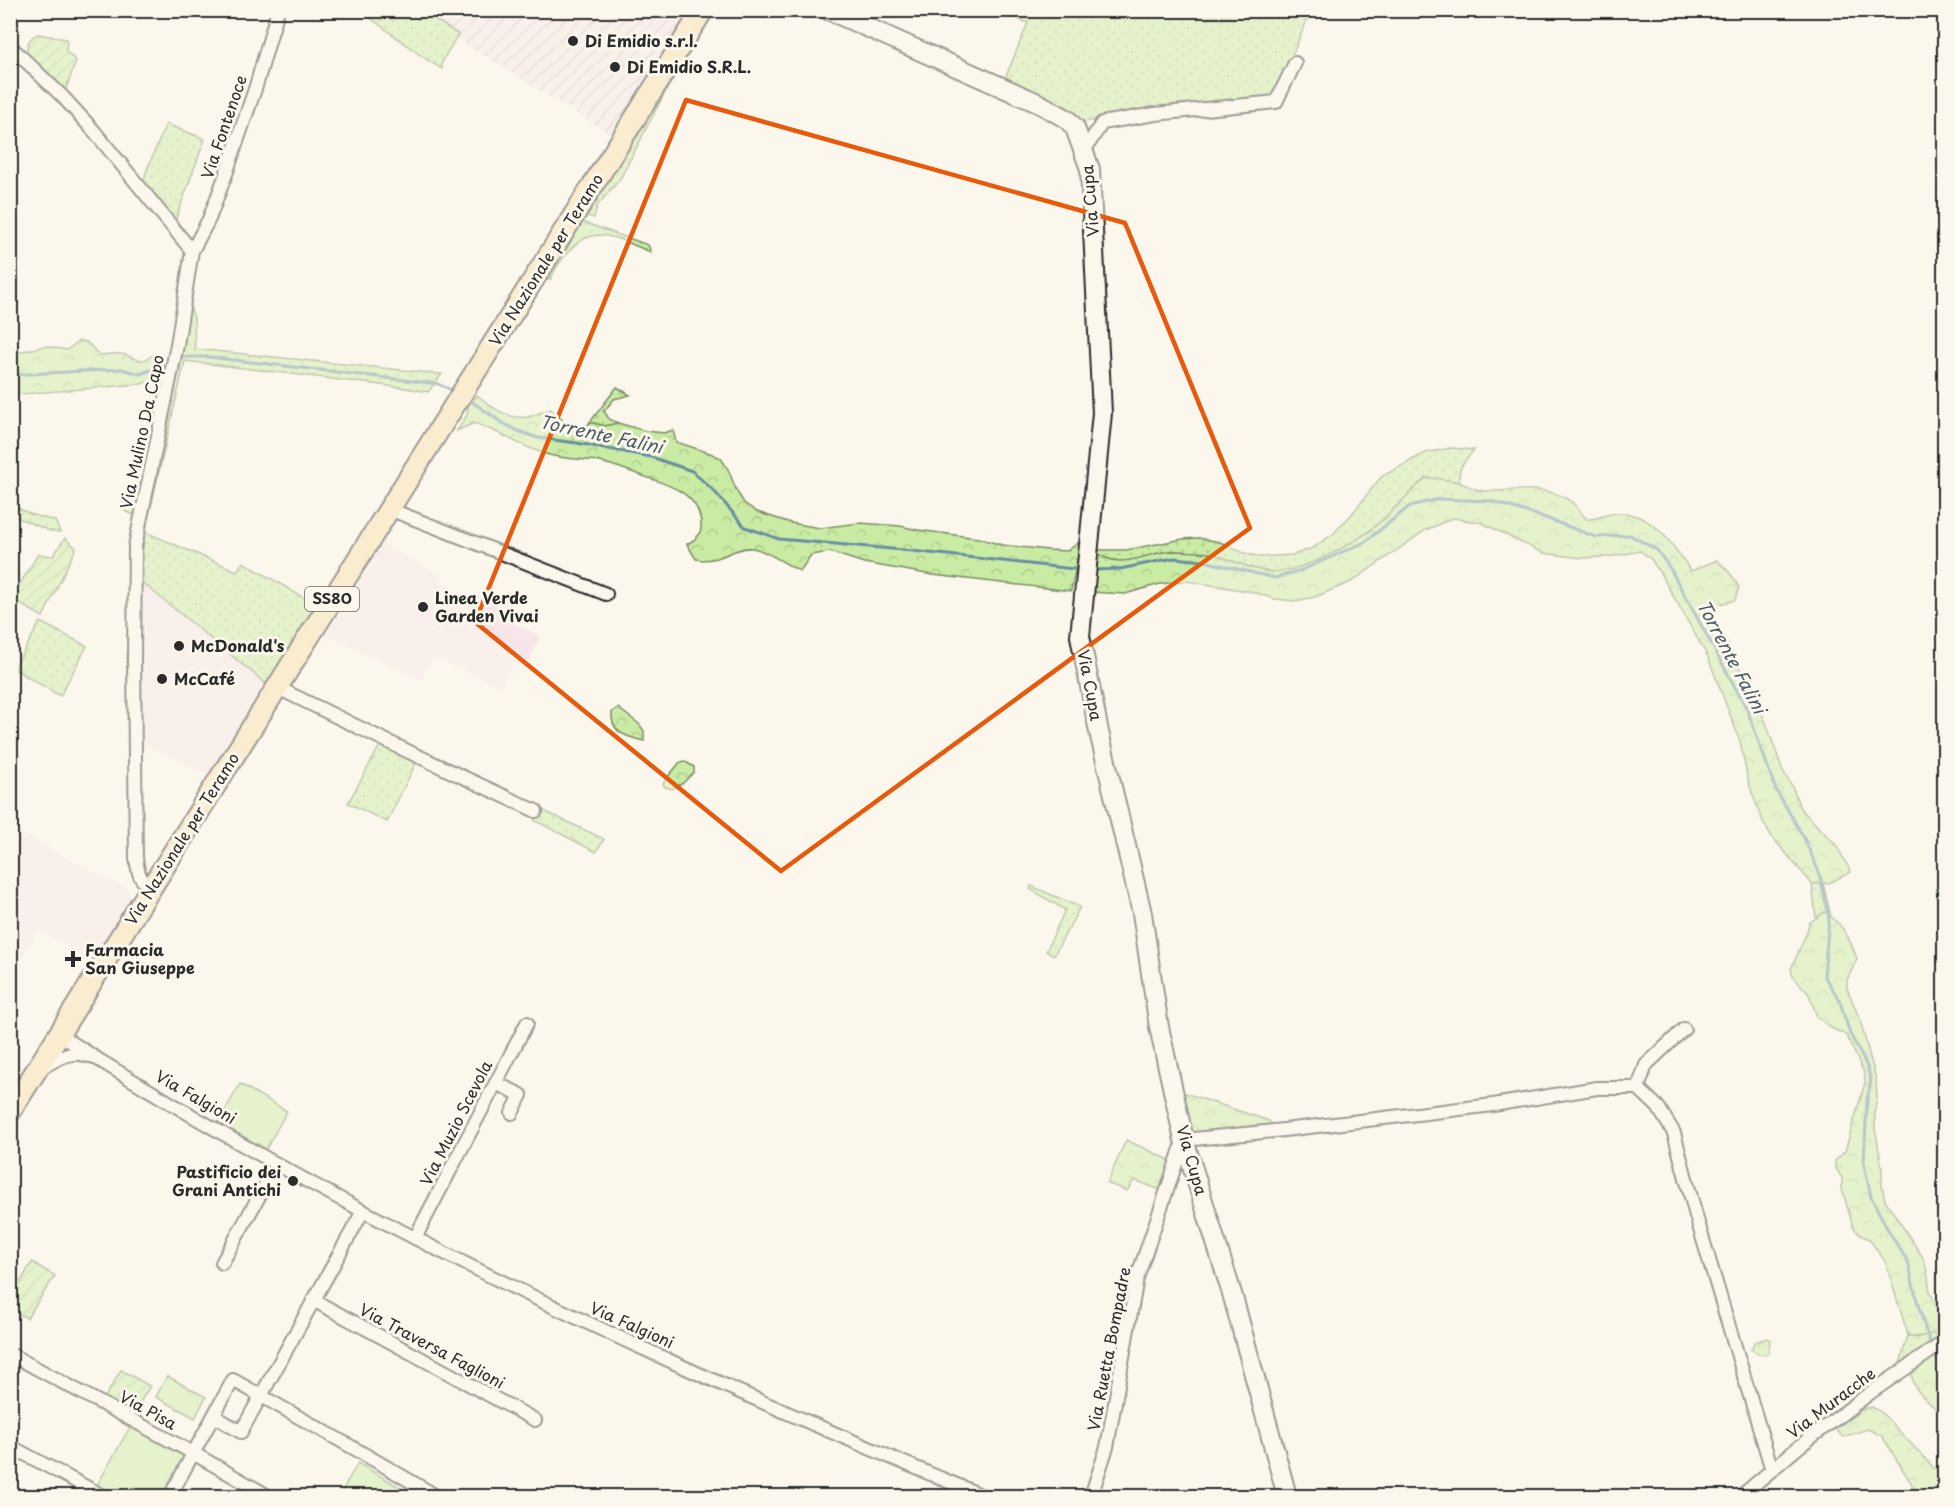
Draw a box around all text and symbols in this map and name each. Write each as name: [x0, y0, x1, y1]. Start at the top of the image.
place label: Di Emidio s.r.l.: [585, 28, 698, 52]
marker: Di Emidio s.r.l.: [566, 34, 580, 48]
place label: Di Emidio S.R.L.: [627, 54, 751, 78]
marker: Di Emidio S.R.L.: [608, 60, 622, 74]
street label: Via Fontenoce: [194, 72, 252, 182]
street label: Via Cupa: [1074, 164, 1104, 238]
street label: Via Nazionale per Teramo: [482, 168, 608, 350]
street label: Via Mulino Da Capo: [113, 352, 169, 511]
water label: Torrente Falini: [537, 407, 668, 460]
place label: Linea Verde Garden Vivai: [435, 585, 539, 627]
road number: SS80: [305, 587, 359, 611]
water label: Torrente Falini: [1691, 595, 1775, 721]
marker: Linea Verde Garden Vivai: [416, 600, 430, 614]
place label: McDonald's: [191, 633, 285, 657]
marker: McDonald's: [172, 639, 186, 653]
street label: Via Cupa: [1072, 647, 1110, 723]
place label: McCafé: [174, 666, 235, 690]
marker: McCafé: [155, 672, 169, 686]
street label: Via Nazionale per Teramo: [118, 747, 244, 929]
place label: Farmacia San Giuseppe: [85, 937, 195, 979]
marker: Farmacia San Giuseppe: [66, 952, 80, 966]
street label: Via Muzio Scevola: [413, 1056, 497, 1189]
street label: Via Falgioni: [152, 1063, 241, 1129]
street label: Via Cupa: [1172, 1122, 1214, 1198]
place label: Pastificio dei Grani Antichi: [172, 1159, 281, 1201]
marker: Pastificio dei Grani Antichi: [286, 1174, 300, 1188]
street label: Via Ruetta Bompadre: [1080, 1265, 1136, 1433]
street label: Via Falgioni: [586, 1295, 678, 1353]
street label: Via Traversa Faglioni: [355, 1297, 509, 1394]
street label: Via Muracche: [1781, 1361, 1880, 1444]
street label: Via Pisa: [115, 1384, 182, 1435]

